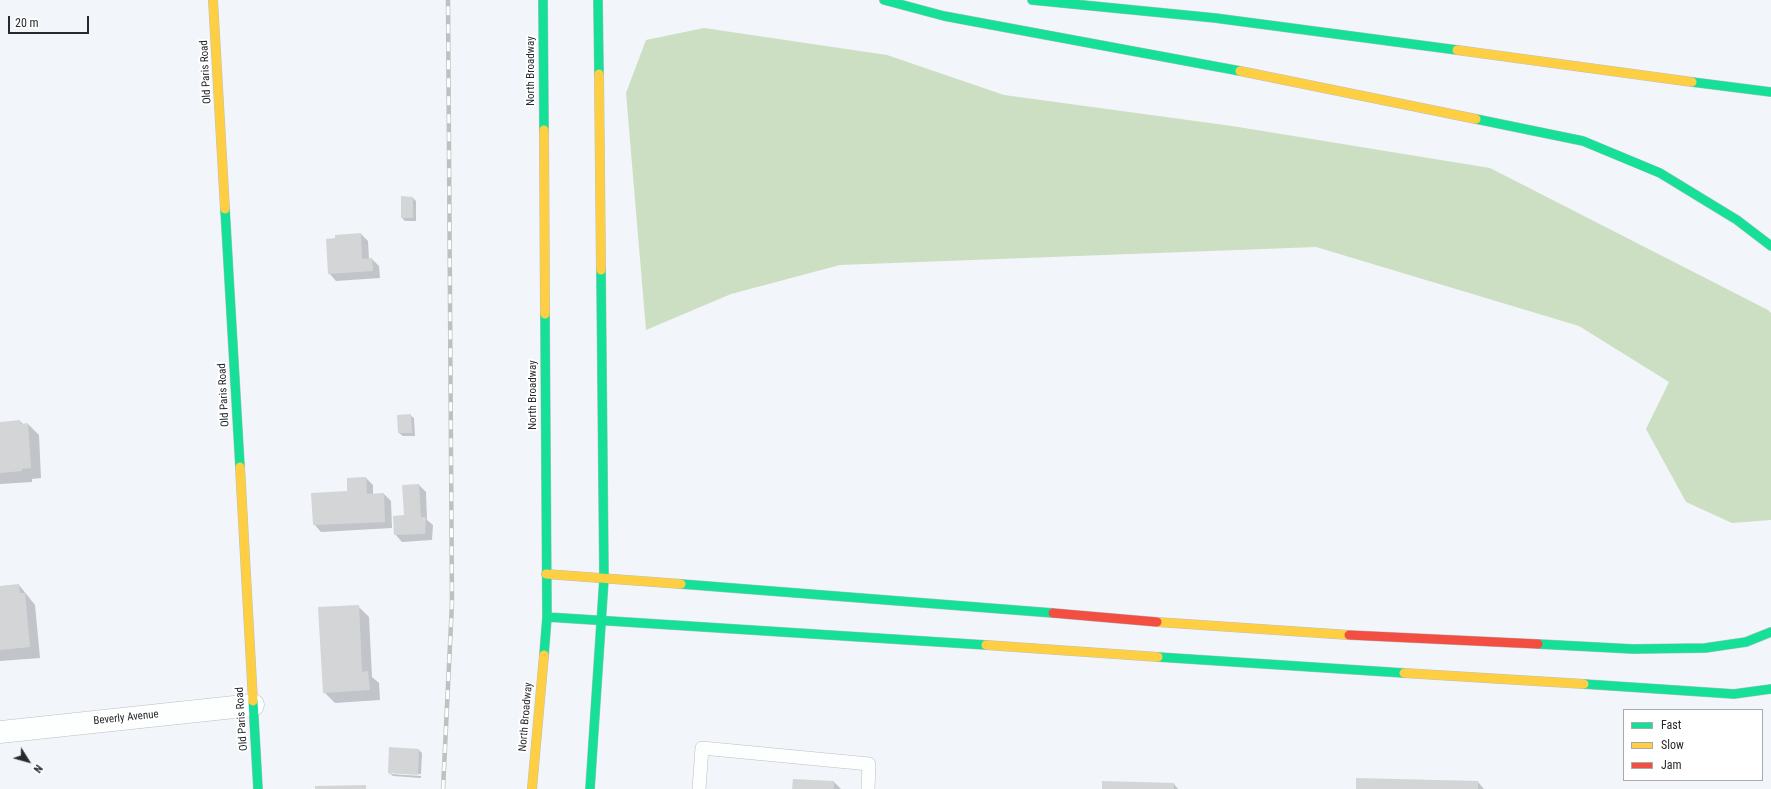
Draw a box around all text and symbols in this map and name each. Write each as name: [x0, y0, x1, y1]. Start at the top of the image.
scale bar: [10, 8, 91, 34]
text: 20 m: [15, 16, 39, 30]
street label: North Broadway: [524, 36, 538, 106]
street label: Old Paris Road: [198, 40, 214, 104]
street label: North Broadway: [526, 360, 540, 430]
street label: Old Paris Road: [216, 363, 232, 427]
street label: North Broadway: [516, 682, 536, 752]
street label: Old Paris Road: [233, 687, 251, 751]
street label: Beverly Avenue: [93, 708, 159, 728]
legend: [1623, 709, 1763, 781]
text: Fast: [1661, 718, 1681, 732]
text: Slow: [1661, 738, 1684, 752]
north arrow: [8, 741, 48, 781]
text: Jam: [1661, 758, 1682, 772]
text: N: [31, 762, 45, 775]

